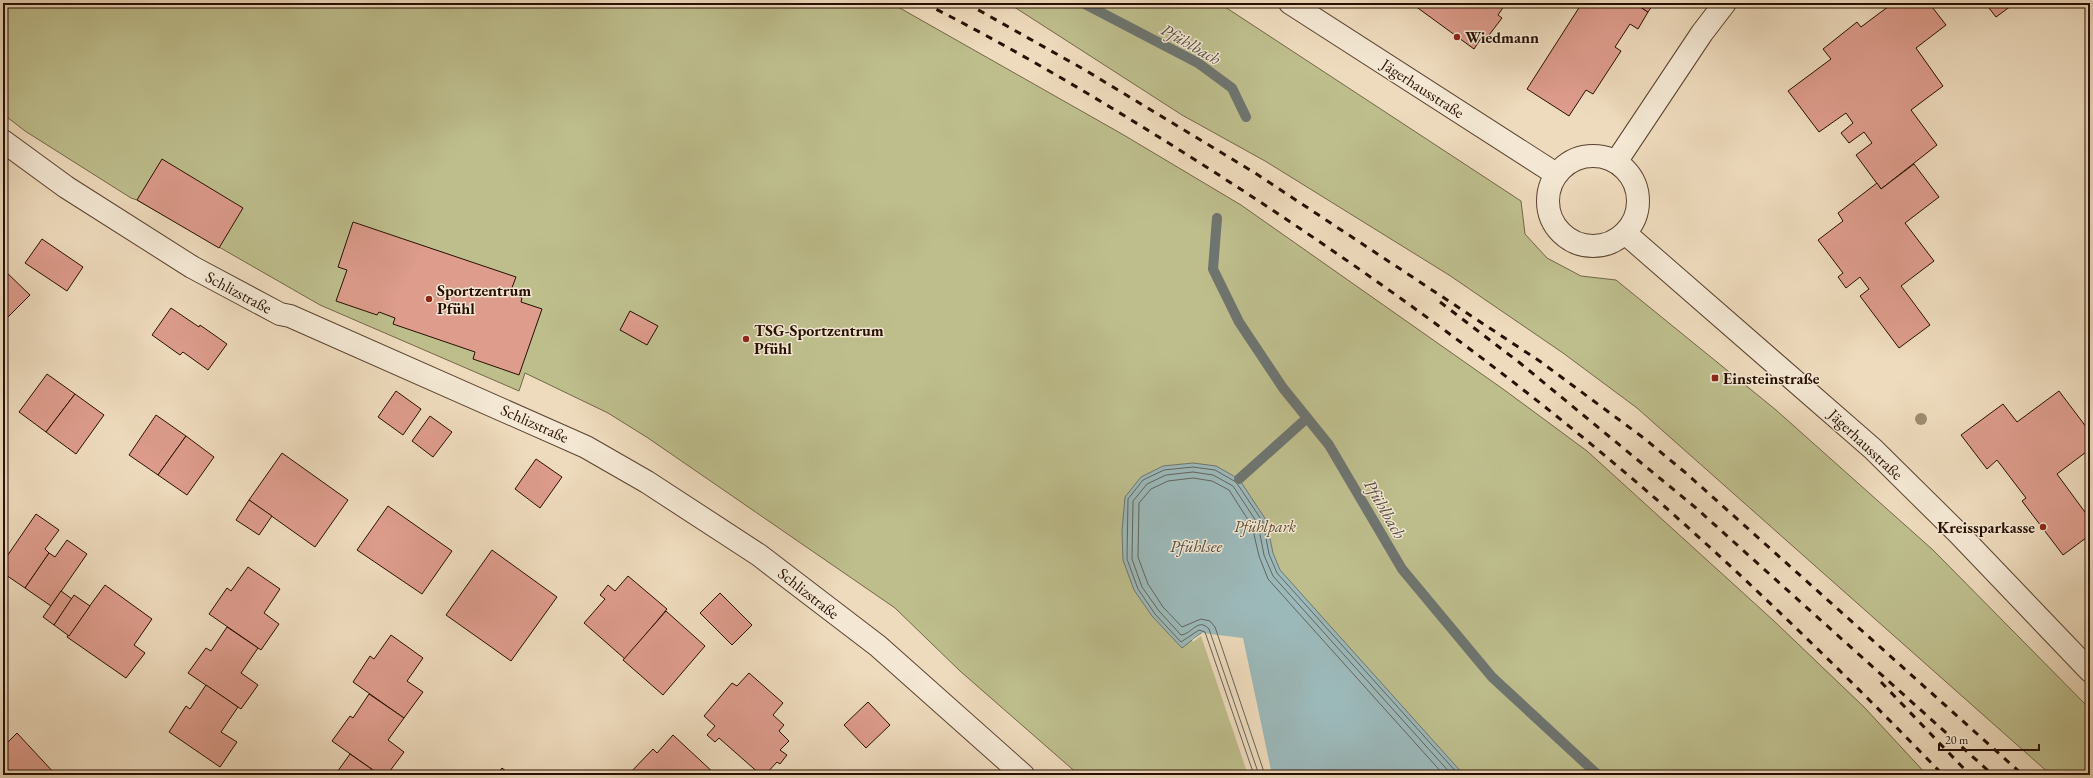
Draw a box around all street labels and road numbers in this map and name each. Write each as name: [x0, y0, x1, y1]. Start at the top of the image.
street label: Jägerhausstraße: [1376, 53, 1468, 123]
street label: Schlizstraße: [202, 266, 276, 319]
street label: Schlizstraße: [498, 399, 572, 448]
street label: Jägerhausstraße: [1822, 403, 1907, 484]
street label: Schlizstraße: [774, 563, 844, 624]

